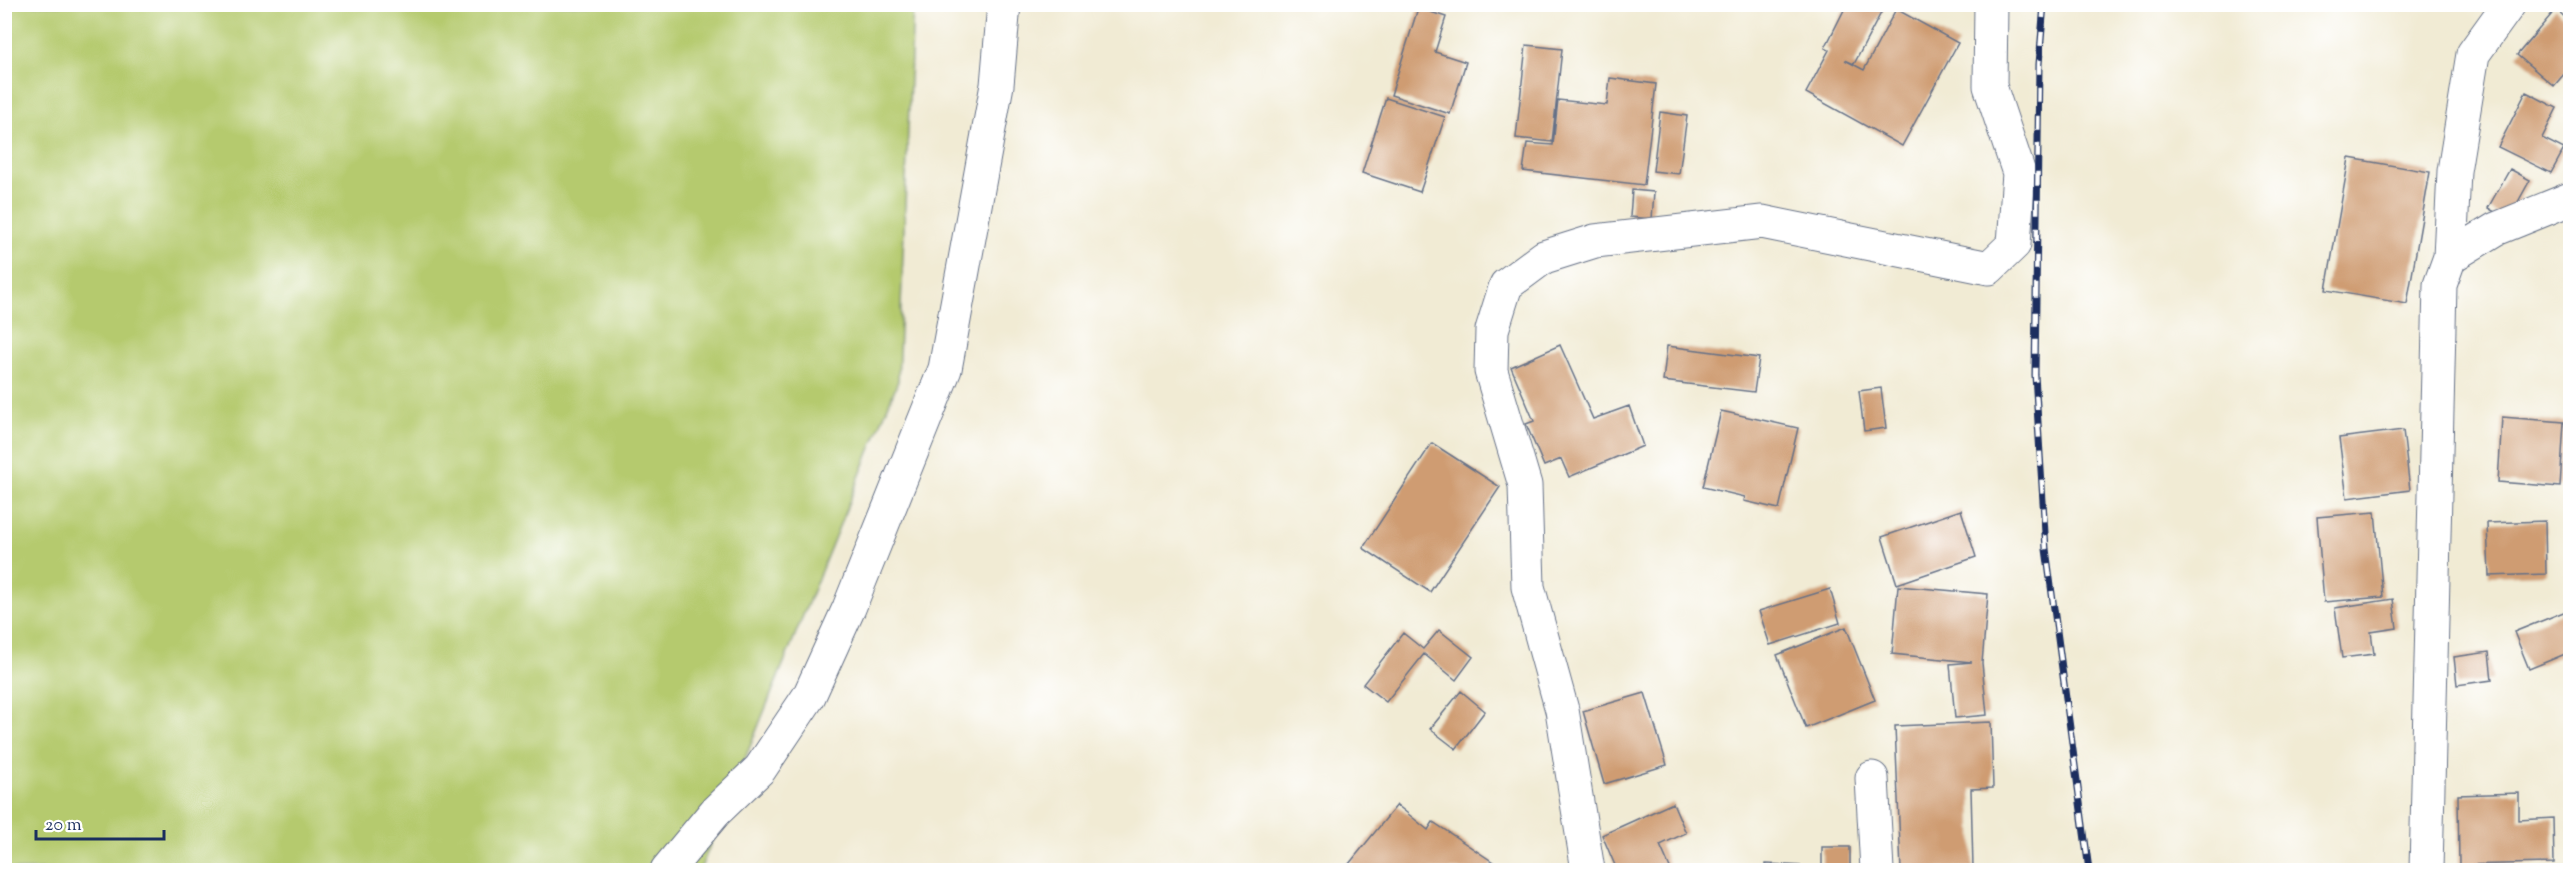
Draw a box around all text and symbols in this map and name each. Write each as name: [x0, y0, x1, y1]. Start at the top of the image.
scale bar: [36, 803, 164, 841]
text: 20 m: [45, 813, 82, 839]

